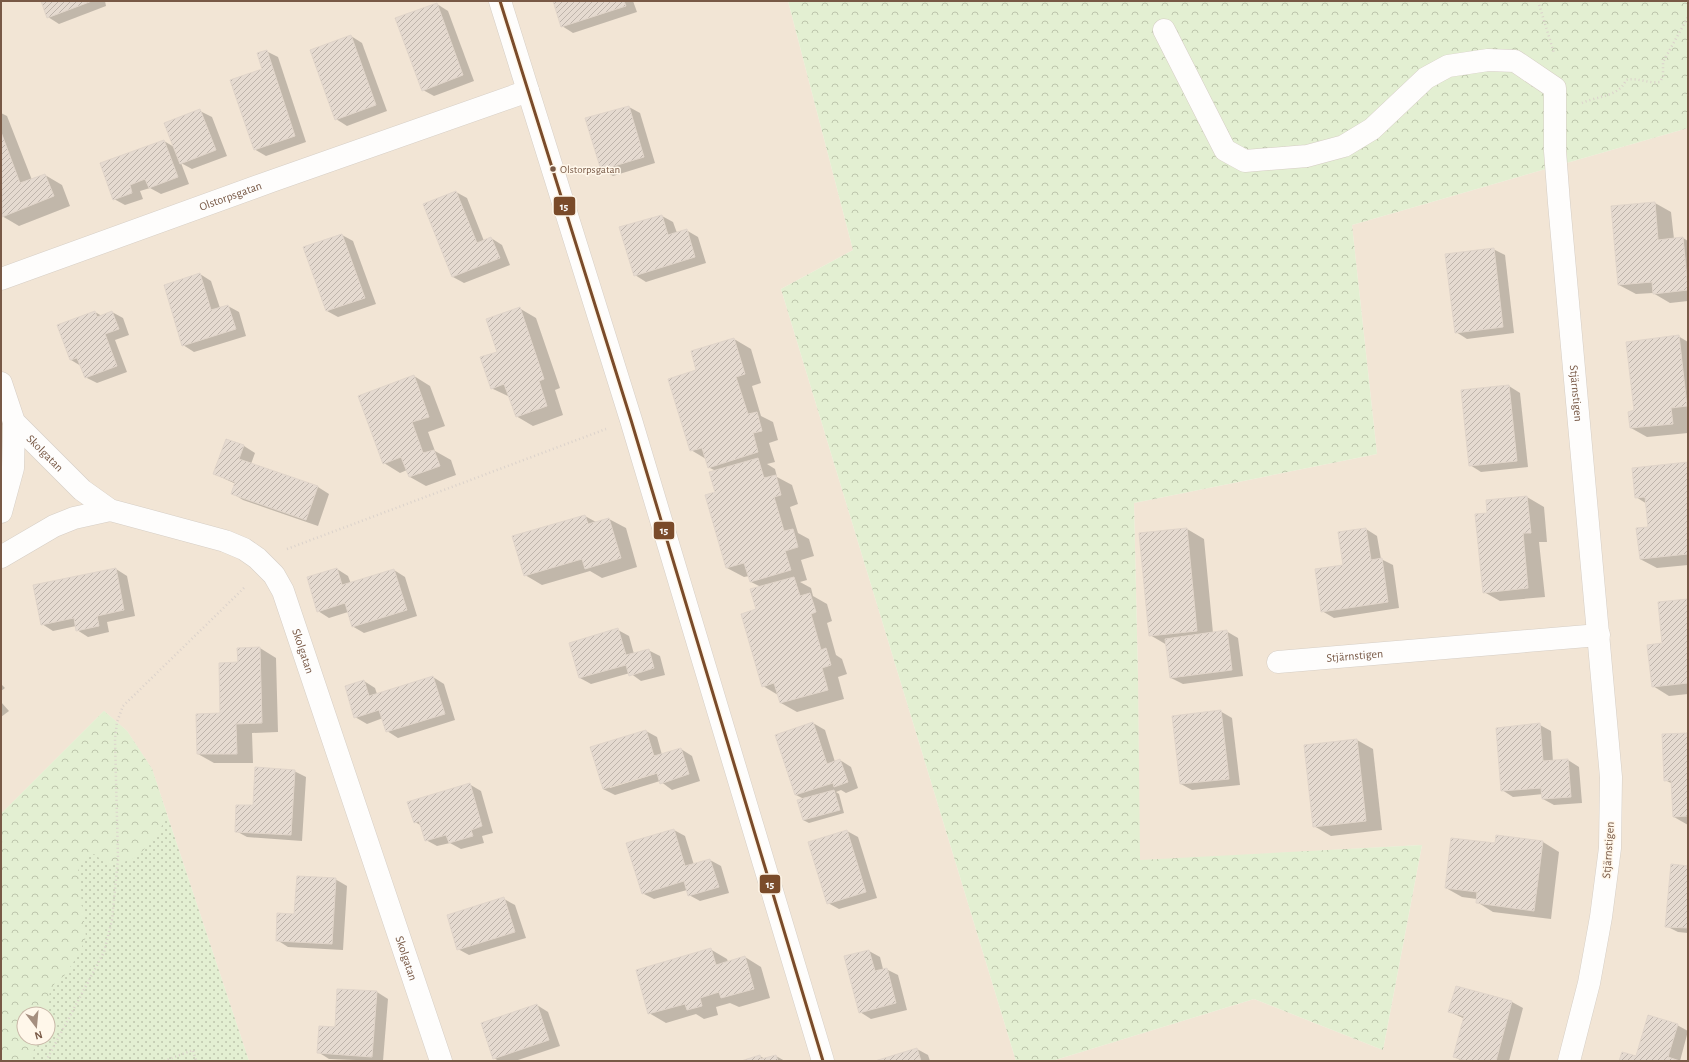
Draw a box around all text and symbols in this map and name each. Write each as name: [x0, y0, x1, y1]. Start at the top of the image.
marker: Olstorpsgatan: [548, 164, 558, 174]
place label: Olstorpsgatan: [560, 164, 620, 175]
street label: Olstorpsgatan: [198, 179, 263, 213]
line badge: 15: [553, 196, 576, 216]
text: 15: [560, 201, 569, 212]
street label: Stjärnstigen: [1568, 364, 1585, 422]
street label: Skolgatan: [24, 432, 66, 474]
line badge: 15: [653, 521, 675, 540]
text: 15: [660, 525, 669, 536]
street label: Skolgatan: [290, 627, 316, 675]
street label: Stjärnstigen: [1326, 647, 1384, 664]
street label: Stjärnstigen: [1600, 821, 1617, 879]
line badge: 15: [759, 874, 781, 894]
text: 15: [766, 879, 775, 890]
street label: Skolgatan: [393, 934, 420, 982]
north arrow: [16, 1006, 56, 1046]
text: N: [33, 1029, 44, 1041]

